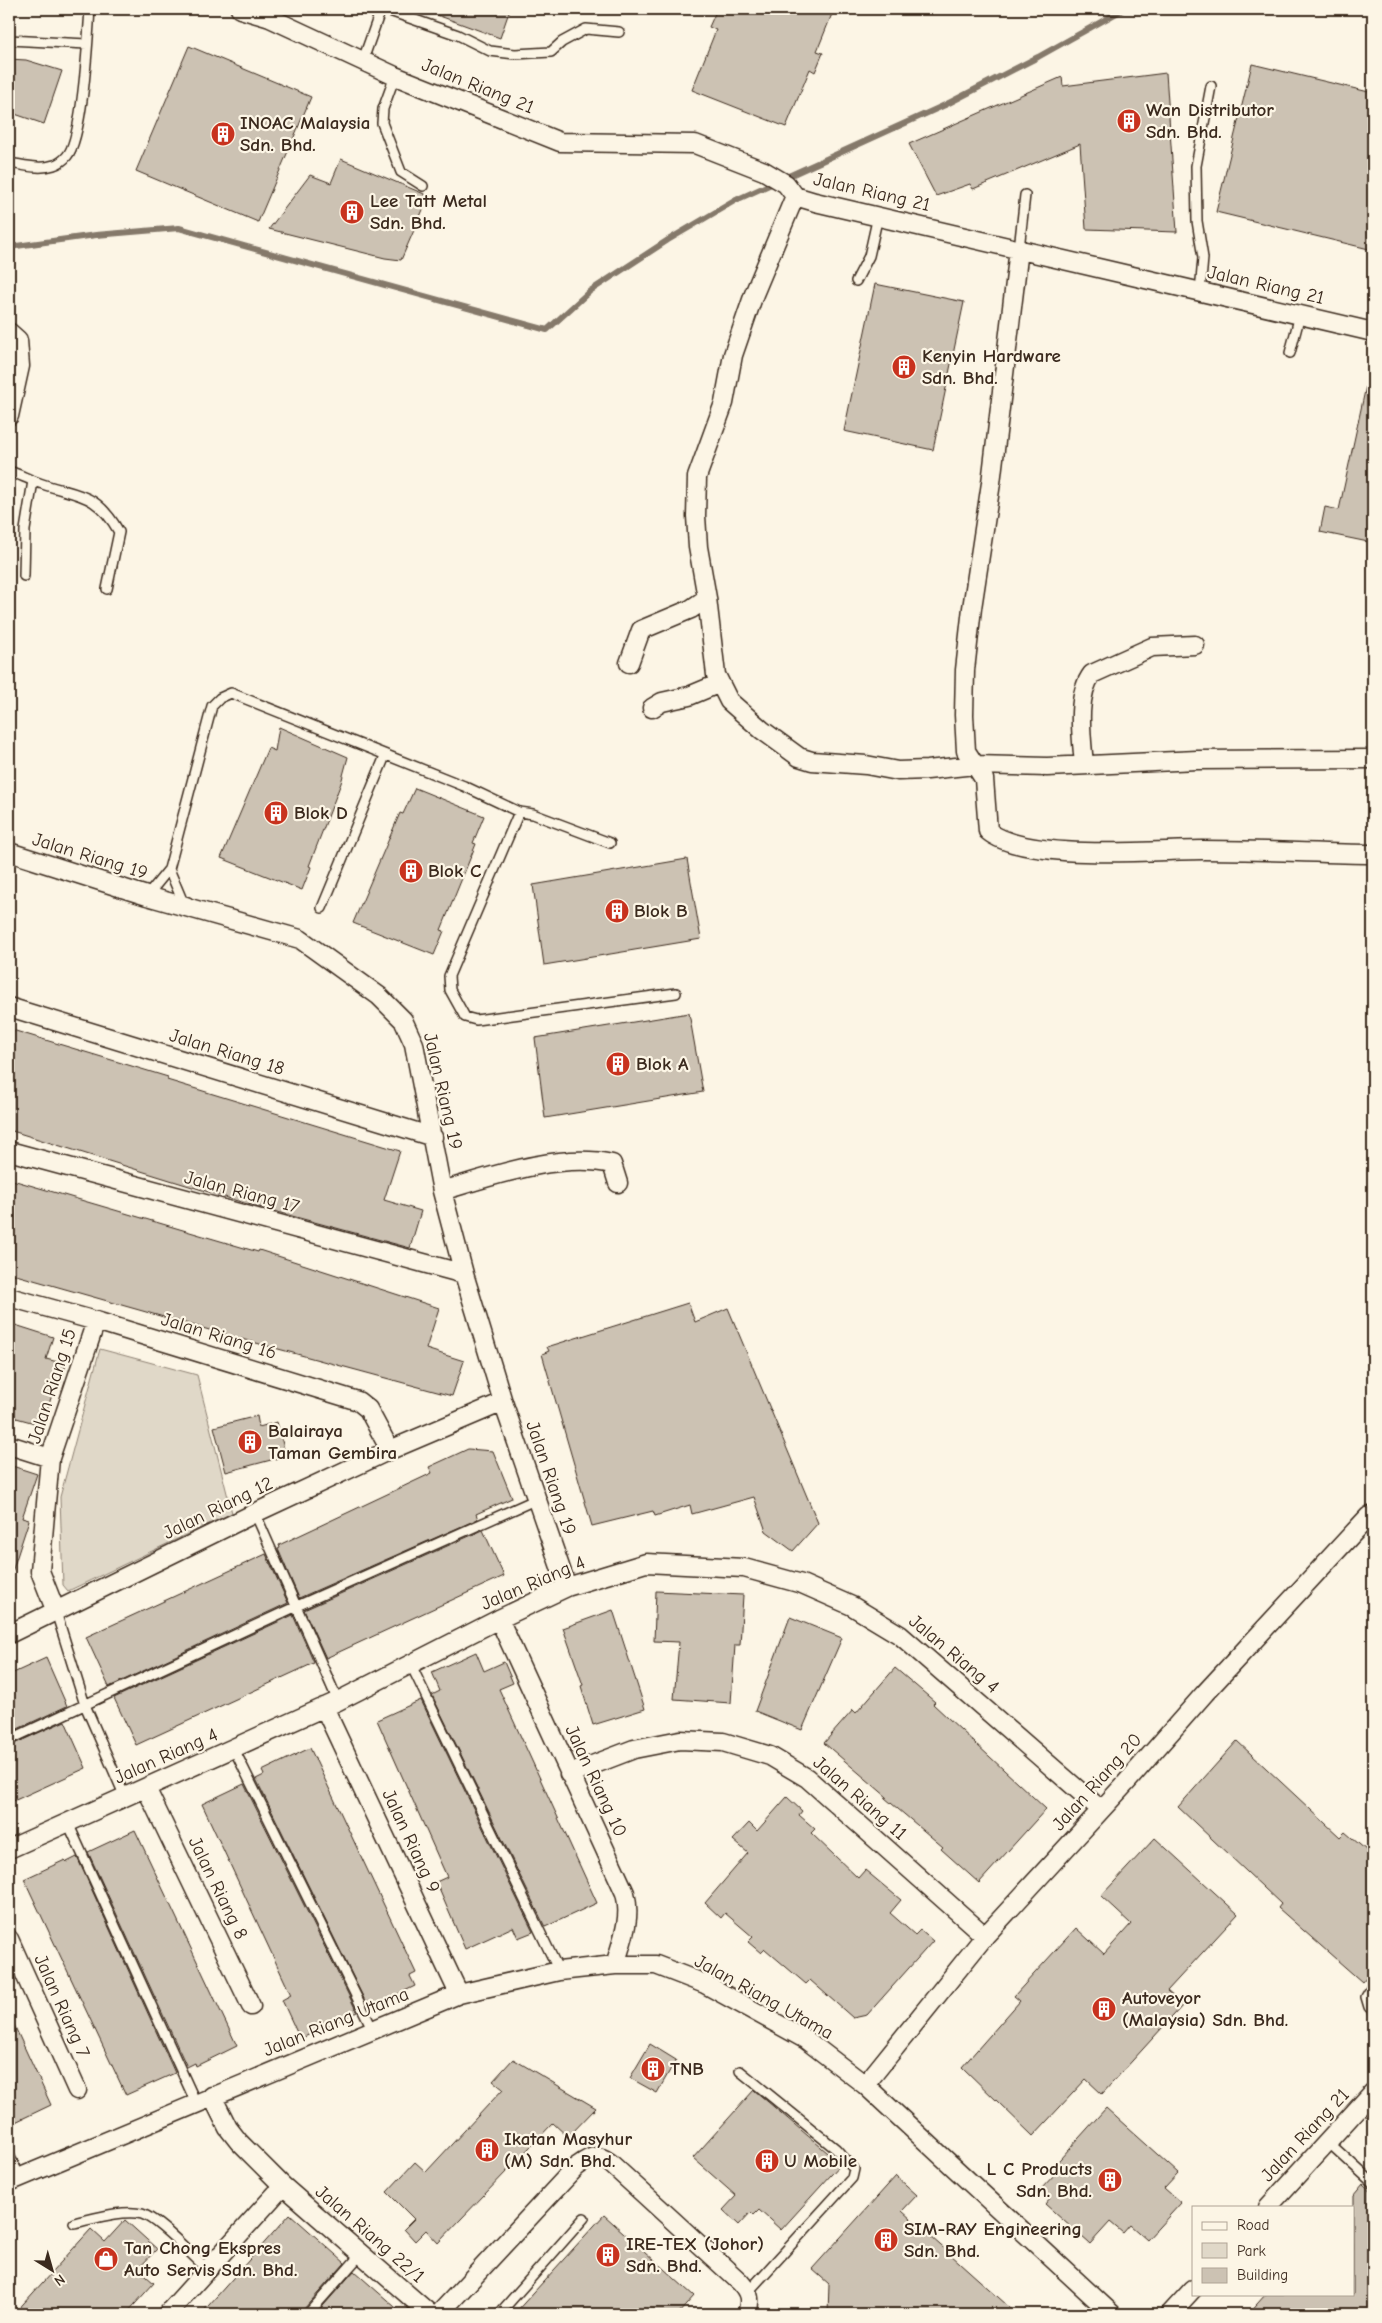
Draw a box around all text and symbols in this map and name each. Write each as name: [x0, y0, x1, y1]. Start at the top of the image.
street label: Jalan Riang 21: [419, 53, 537, 119]
place label: Wan Distributor Sdn. Bhd.: [1146, 99, 1274, 143]
building icon: Wan Distributor Sdn. Bhd.: [1116, 108, 1142, 134]
place label: INOAC Malaysia Sdn. Bhd.: [240, 112, 371, 156]
building icon: INOAC Malaysia Sdn. Bhd.: [210, 121, 236, 147]
street label: Jalan Riang 21: [811, 168, 933, 216]
place label: Lee Tatt Metal Sdn. Bhd.: [370, 190, 487, 234]
building icon: Lee Tatt Metal Sdn. Bhd.: [339, 199, 365, 225]
street label: Jalan Riang 21: [1205, 261, 1327, 309]
place label: Kenyin Hardware Sdn. Bhd.: [922, 345, 1061, 389]
building icon: Kenyin Hardware Sdn. Bhd.: [891, 354, 917, 380]
building icon: Blok D: [263, 800, 289, 826]
place label: Blok D: [294, 802, 348, 824]
street label: Jalan Riang 19: [30, 828, 150, 884]
building icon: Blok C: [398, 858, 424, 884]
place label: Blok C: [428, 860, 482, 882]
building icon: Blok B: [604, 898, 630, 924]
place label: Blok B: [634, 900, 688, 922]
street label: Jalan Riang 18: [167, 1024, 287, 1080]
street label: Jalan Riang 19: [419, 1030, 467, 1152]
building icon: Blok A: [605, 1051, 631, 1077]
place label: Blok A: [636, 1053, 689, 1075]
street label: Jalan Riang 17: [182, 1166, 302, 1218]
street label: Jalan Riang 16: [159, 1308, 279, 1364]
street label: Jalan Riang 15: [23, 1326, 81, 1446]
street label: Jalan Riang 19: [521, 1418, 581, 1538]
place label: Balairaya Taman Gembira: [268, 1420, 397, 1464]
building icon: Balairaya Taman Gembira: [237, 1429, 263, 1455]
street label: Jalan Riang 12: [160, 1472, 276, 1544]
street label: Jalan Riang 4: [478, 1551, 588, 1615]
street label: Jalan Riang 4: [904, 1610, 1004, 1698]
street label: Jalan Riang 10: [561, 1722, 631, 1840]
street label: Jalan Riang 4: [111, 1723, 221, 1789]
street label: Jalan Riang 20: [1048, 1729, 1146, 1835]
street label: Jalan Riang 11: [809, 1751, 911, 1845]
street label: Jalan Riang 9: [377, 1786, 445, 1896]
street label: Jalan Riang 8: [184, 1833, 252, 1943]
street label: Jalan Riang Utama: [691, 1950, 837, 2044]
street label: Jalan Riang 7: [29, 1951, 95, 2061]
street label: Jalan Riang Utama: [260, 1983, 412, 2061]
place label: Autoveyor (Malaysia) Sdn. Bhd.: [1122, 1987, 1288, 2031]
building icon: Autoveyor (Malaysia) Sdn. Bhd.: [1091, 1996, 1117, 2022]
building icon: TNB: [640, 2056, 666, 2082]
place label: TNB: [670, 2058, 704, 2080]
street label: Jalan Riang 21: [1256, 2084, 1354, 2186]
place label: Ikatan Masyhur (M) Sdn. Bhd.: [504, 2128, 632, 2172]
building icon: Ikatan Masyhur (M) Sdn. Bhd.: [474, 2137, 500, 2163]
building icon: U Mobile: [754, 2148, 780, 2174]
place label: U Mobile: [784, 2150, 857, 2172]
place label: L C Products Sdn. Bhd.: [987, 2158, 1092, 2202]
building icon: L C Products Sdn. Bhd.: [1097, 2167, 1123, 2193]
street label: Jalan Riang 22/1: [311, 2181, 429, 2287]
legend: [1192, 2206, 1354, 2296]
text: Road: [1237, 2216, 1269, 2234]
place label: SIM-RAY Engineering Sdn. Bhd.: [904, 2218, 1082, 2262]
building icon: SIM-RAY Engineering Sdn. Bhd.: [873, 2227, 899, 2253]
place label: IRE-TEX (Johor) Sdn. Bhd.: [626, 2233, 764, 2277]
place label: Tan Chong Ekspres Auto Servis Sdn. Bhd.: [124, 2237, 297, 2281]
building icon: IRE-TEX (Johor) Sdn. Bhd.: [595, 2242, 621, 2268]
text: Park: [1237, 2242, 1266, 2260]
north arrow: [28, 2246, 78, 2296]
shop icon: Tan Chong Ekspres Auto Servis Sdn. Bhd.: [93, 2246, 119, 2272]
text: Building: [1237, 2266, 1288, 2284]
text: N: [51, 2270, 68, 2290]

